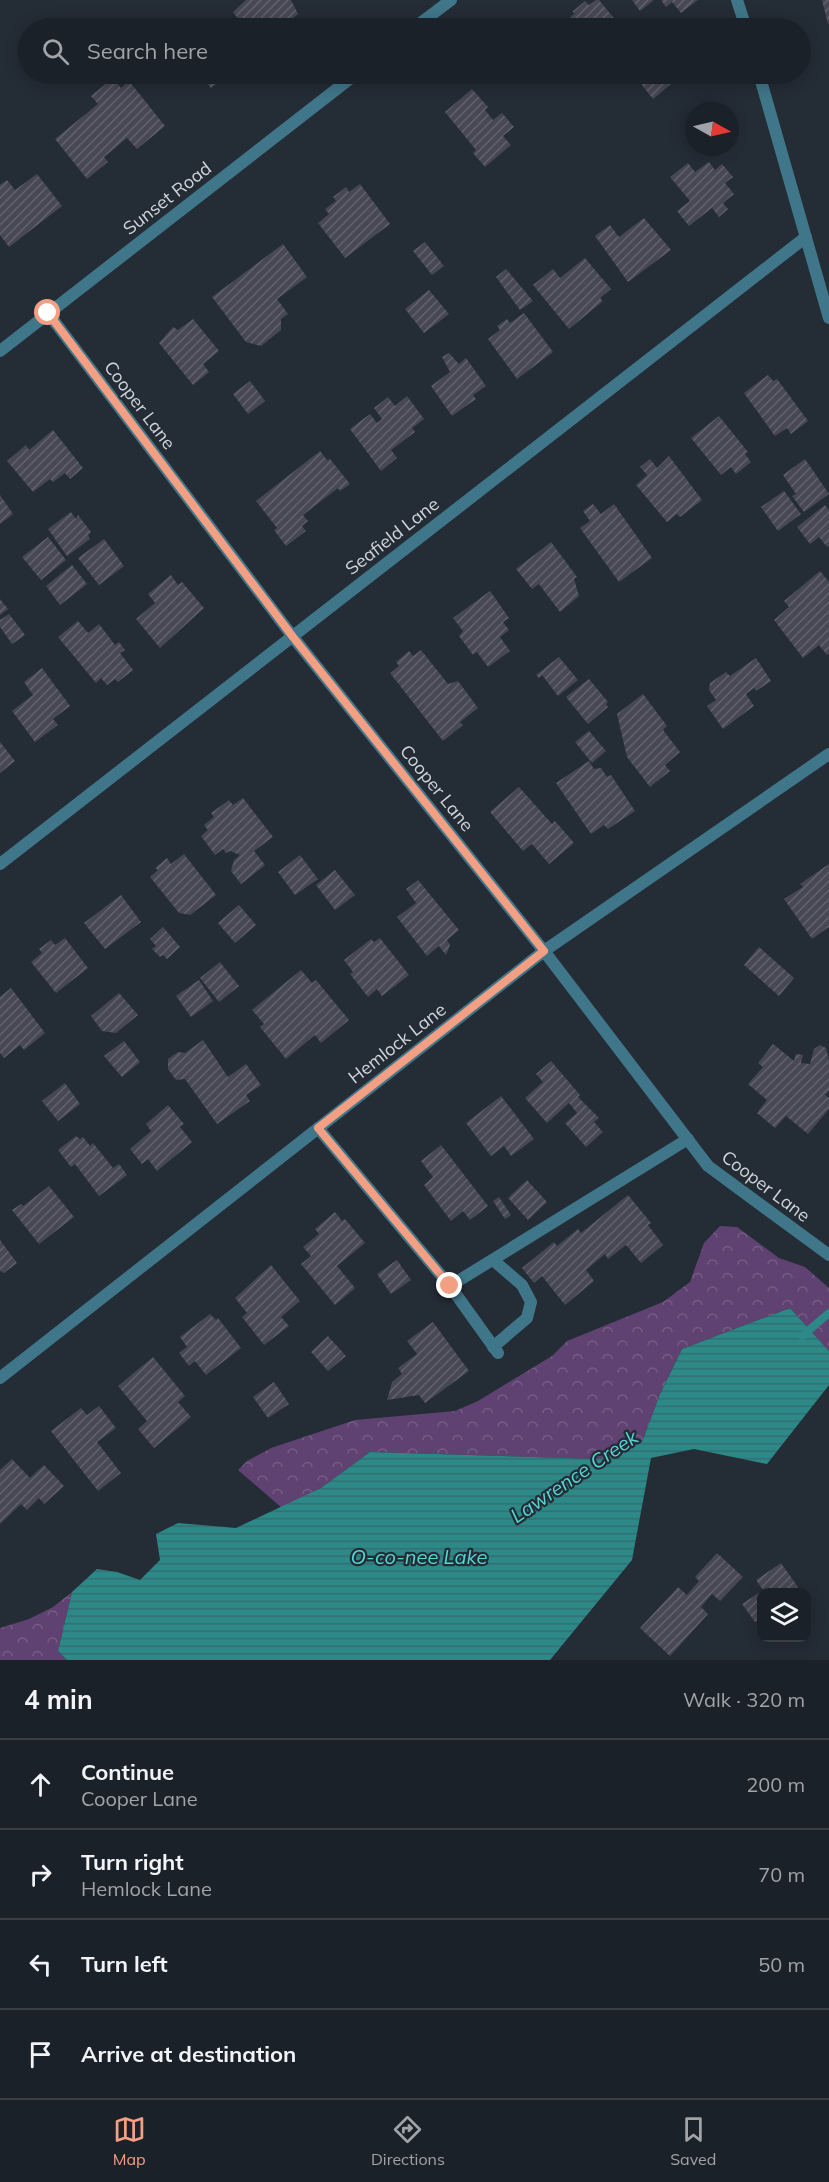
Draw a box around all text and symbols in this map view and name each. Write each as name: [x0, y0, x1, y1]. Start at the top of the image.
search box: [18, 18, 811, 84]
icon: search: [39, 35, 72, 68]
text: Search here: [87, 37, 208, 65]
north arrow: [685, 102, 739, 156]
street label: Sunset Road: [118, 156, 216, 240]
route start: [34, 299, 60, 325]
street label: Cooper Lane: [99, 356, 181, 454]
street label: Seafield Lane: [341, 492, 443, 580]
street label: Cooper Lane: [395, 740, 479, 836]
street label: Hemlock Lane: [344, 998, 450, 1088]
street label: Cooper Lane: [717, 1145, 815, 1227]
route end: [436, 1272, 462, 1298]
water label: Lawrence Creek: [505, 1424, 643, 1528]
water label: O-co-nee Lake: [351, 1544, 488, 1569]
map controls: [757, 1588, 811, 1642]
button: layers: [757, 1588, 811, 1642]
text: 4 min: [24, 1683, 93, 1716]
text: Walk · 320 m: [683, 1687, 805, 1712]
text: Continue: [81, 1758, 174, 1786]
icon: ahead: [24, 1768, 57, 1801]
text: 200 m: [746, 1772, 805, 1797]
text: Cooper Lane: [81, 1786, 198, 1811]
text: Turn right: [81, 1848, 184, 1876]
icon: right: [24, 1858, 57, 1891]
text: 70 m: [758, 1862, 805, 1887]
text: Hemlock Lane: [81, 1876, 212, 1901]
icon: left: [24, 1948, 57, 1981]
text: Turn left: [81, 1950, 168, 1978]
text: 50 m: [758, 1952, 805, 1977]
icon: arrive: [24, 2038, 57, 2071]
text: Arrive at destination: [81, 2040, 296, 2068]
tab: Map: [113, 2113, 146, 2169]
tab: Directions: [371, 2113, 445, 2169]
tab: Saved: [670, 2113, 716, 2169]

